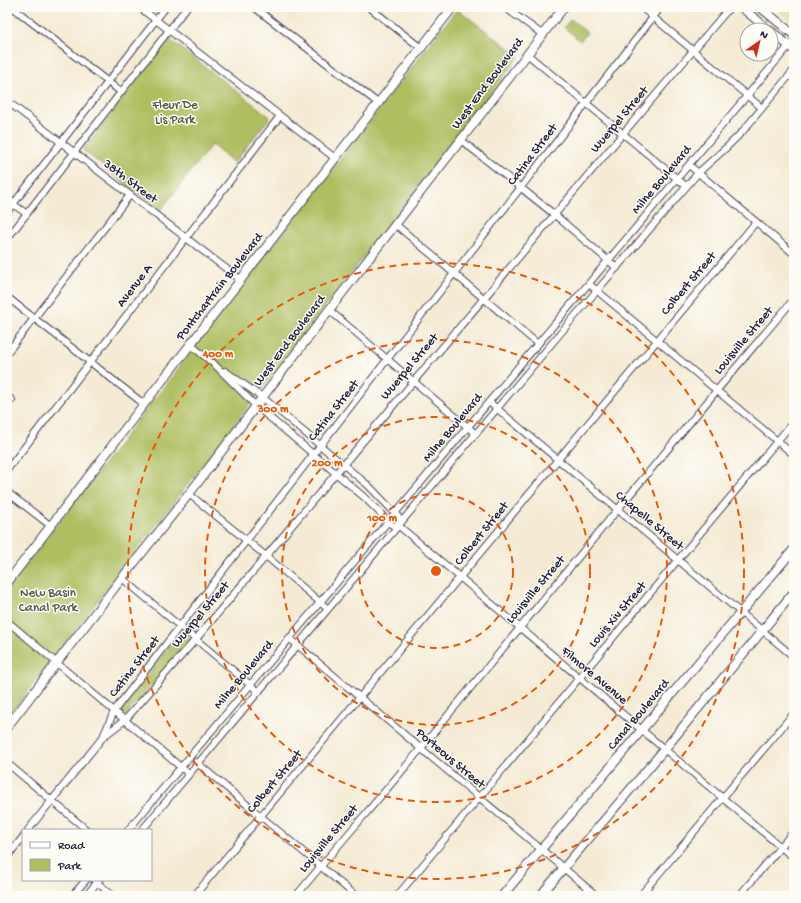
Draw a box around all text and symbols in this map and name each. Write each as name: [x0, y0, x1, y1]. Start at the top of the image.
north arrow: [739, 22, 779, 62]
text: N: [757, 28, 770, 42]
street label: West End Boulevard: [449, 34, 528, 132]
street label: Wuerpel Street: [588, 82, 653, 156]
park label: Fleur De Lis Park: [151, 98, 198, 128]
street label: Catina Street: [505, 120, 562, 189]
street label: Milne Boulevard: [629, 142, 696, 217]
street label: 38th Street: [99, 156, 161, 208]
street label: Pontchartrain Boulevard: [173, 229, 267, 344]
street label: Colbert Street: [658, 248, 721, 319]
street label: Avenue A: [114, 261, 157, 310]
street label: West End Boulevard: [251, 291, 330, 389]
street label: Louisville Street: [711, 303, 778, 378]
street label: Wuerpel Street: [378, 329, 443, 403]
text: 400 m: [202, 348, 234, 362]
street label: Catina Street: [305, 376, 364, 445]
street label: Milne Boulevard: [420, 390, 487, 465]
text: 300 m: [256, 403, 289, 417]
text: 200 m: [312, 457, 343, 471]
street label: Chapelle Street: [612, 488, 687, 555]
street label: Colbert Street: [452, 498, 513, 569]
text: 100 m: [366, 512, 397, 526]
street label: Louisville Street: [503, 552, 570, 627]
centre of rings: [429, 564, 443, 578]
street label: Wuerpel Street: [169, 577, 234, 651]
street label: Louis Xiv Street: [586, 578, 651, 651]
park label: New Basin Canal Park: [19, 586, 78, 616]
street label: Catina Street: [106, 632, 165, 701]
street label: Milne Boulevard: [211, 637, 278, 712]
street label: Filmore Avenue: [557, 643, 630, 708]
street label: Canal Boulevard: [605, 675, 674, 753]
street label: Porteous Street: [412, 725, 489, 793]
street label: Colbert Street: [244, 746, 307, 817]
street label: Louisville Street: [296, 801, 363, 876]
legend: [22, 829, 152, 881]
text: Road: [58, 840, 85, 854]
text: Park: [57, 860, 83, 874]

